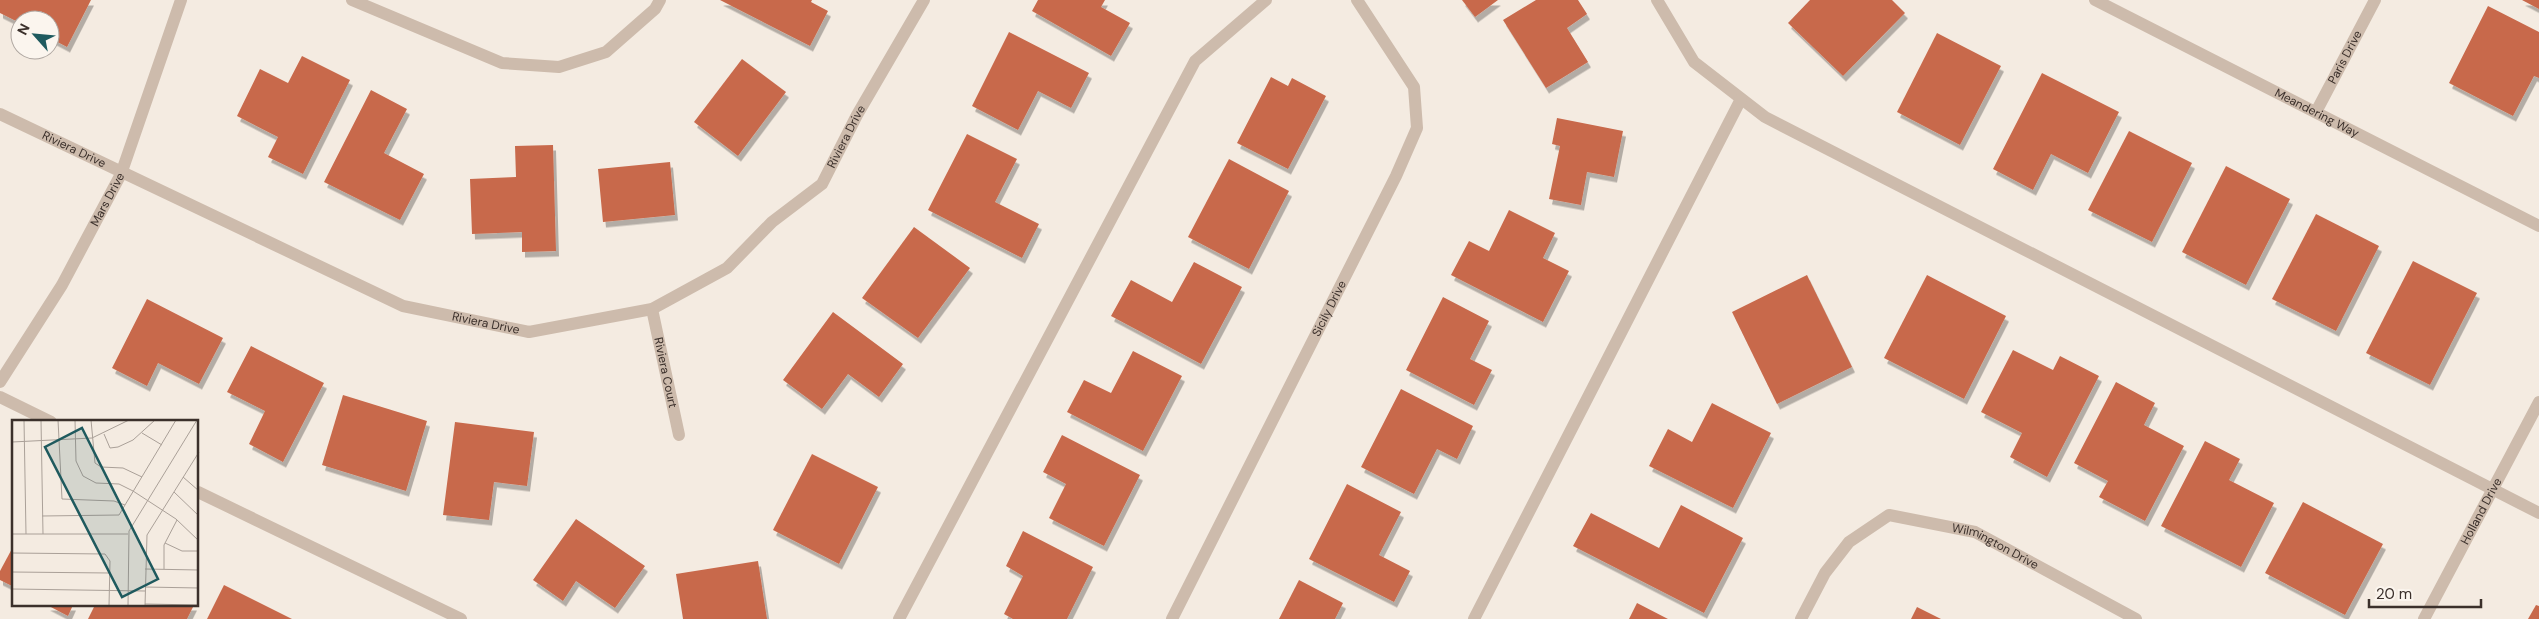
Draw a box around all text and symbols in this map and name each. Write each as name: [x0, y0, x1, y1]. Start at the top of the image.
north arrow: [10, 10, 60, 60]
text: N: [13, 20, 34, 38]
street label: Paris Drive: [2324, 27, 2366, 87]
street label: Meandering Way: [2272, 85, 2362, 141]
street label: Riviera Drive: [823, 102, 869, 171]
street label: Riviera Drive: [40, 127, 109, 171]
street label: Mars Drive: [87, 170, 128, 229]
street label: Sicily Drive: [1308, 278, 1350, 339]
street label: Riviera Drive: [451, 308, 521, 338]
street label: Riviera Court: [650, 336, 681, 410]
inset map: [12, 420, 199, 606]
street label: Holland Drive: [2457, 475, 2505, 547]
street label: Wilmington Drive: [1951, 520, 2042, 573]
scale bar: [2369, 576, 2482, 608]
text: 20 m: [2376, 584, 2412, 604]

